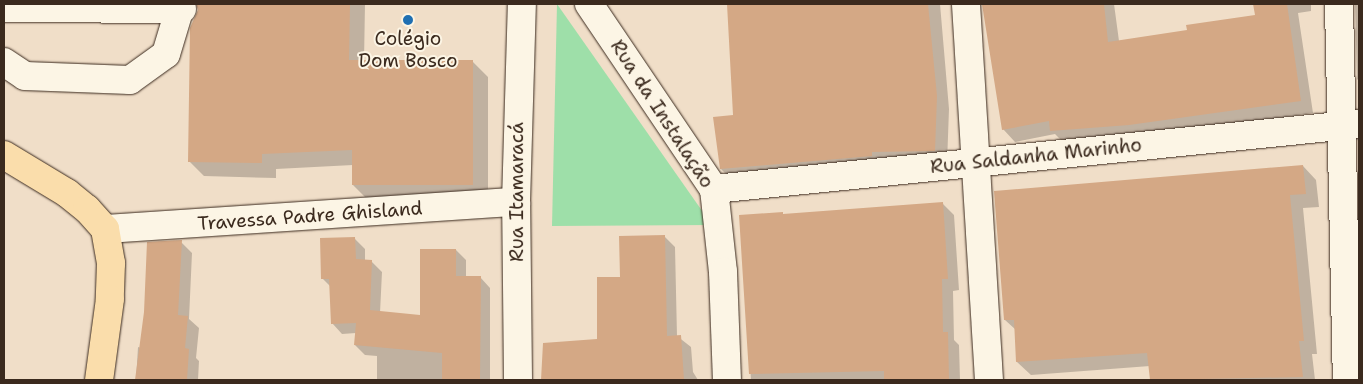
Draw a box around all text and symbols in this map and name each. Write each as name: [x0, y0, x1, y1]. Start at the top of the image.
marker: Colégio Dom Bosco: [402, 14, 414, 26]
place label: Colégio Dom Bosco: [359, 28, 457, 72]
street label: Rua da Instalação: [606, 36, 718, 192]
street label: Rua Itamaracá: [506, 122, 528, 262]
street label: Rua Saldanha Marinho: [929, 134, 1143, 178]
street label: Travessa Padre Ghisland: [197, 197, 423, 235]

